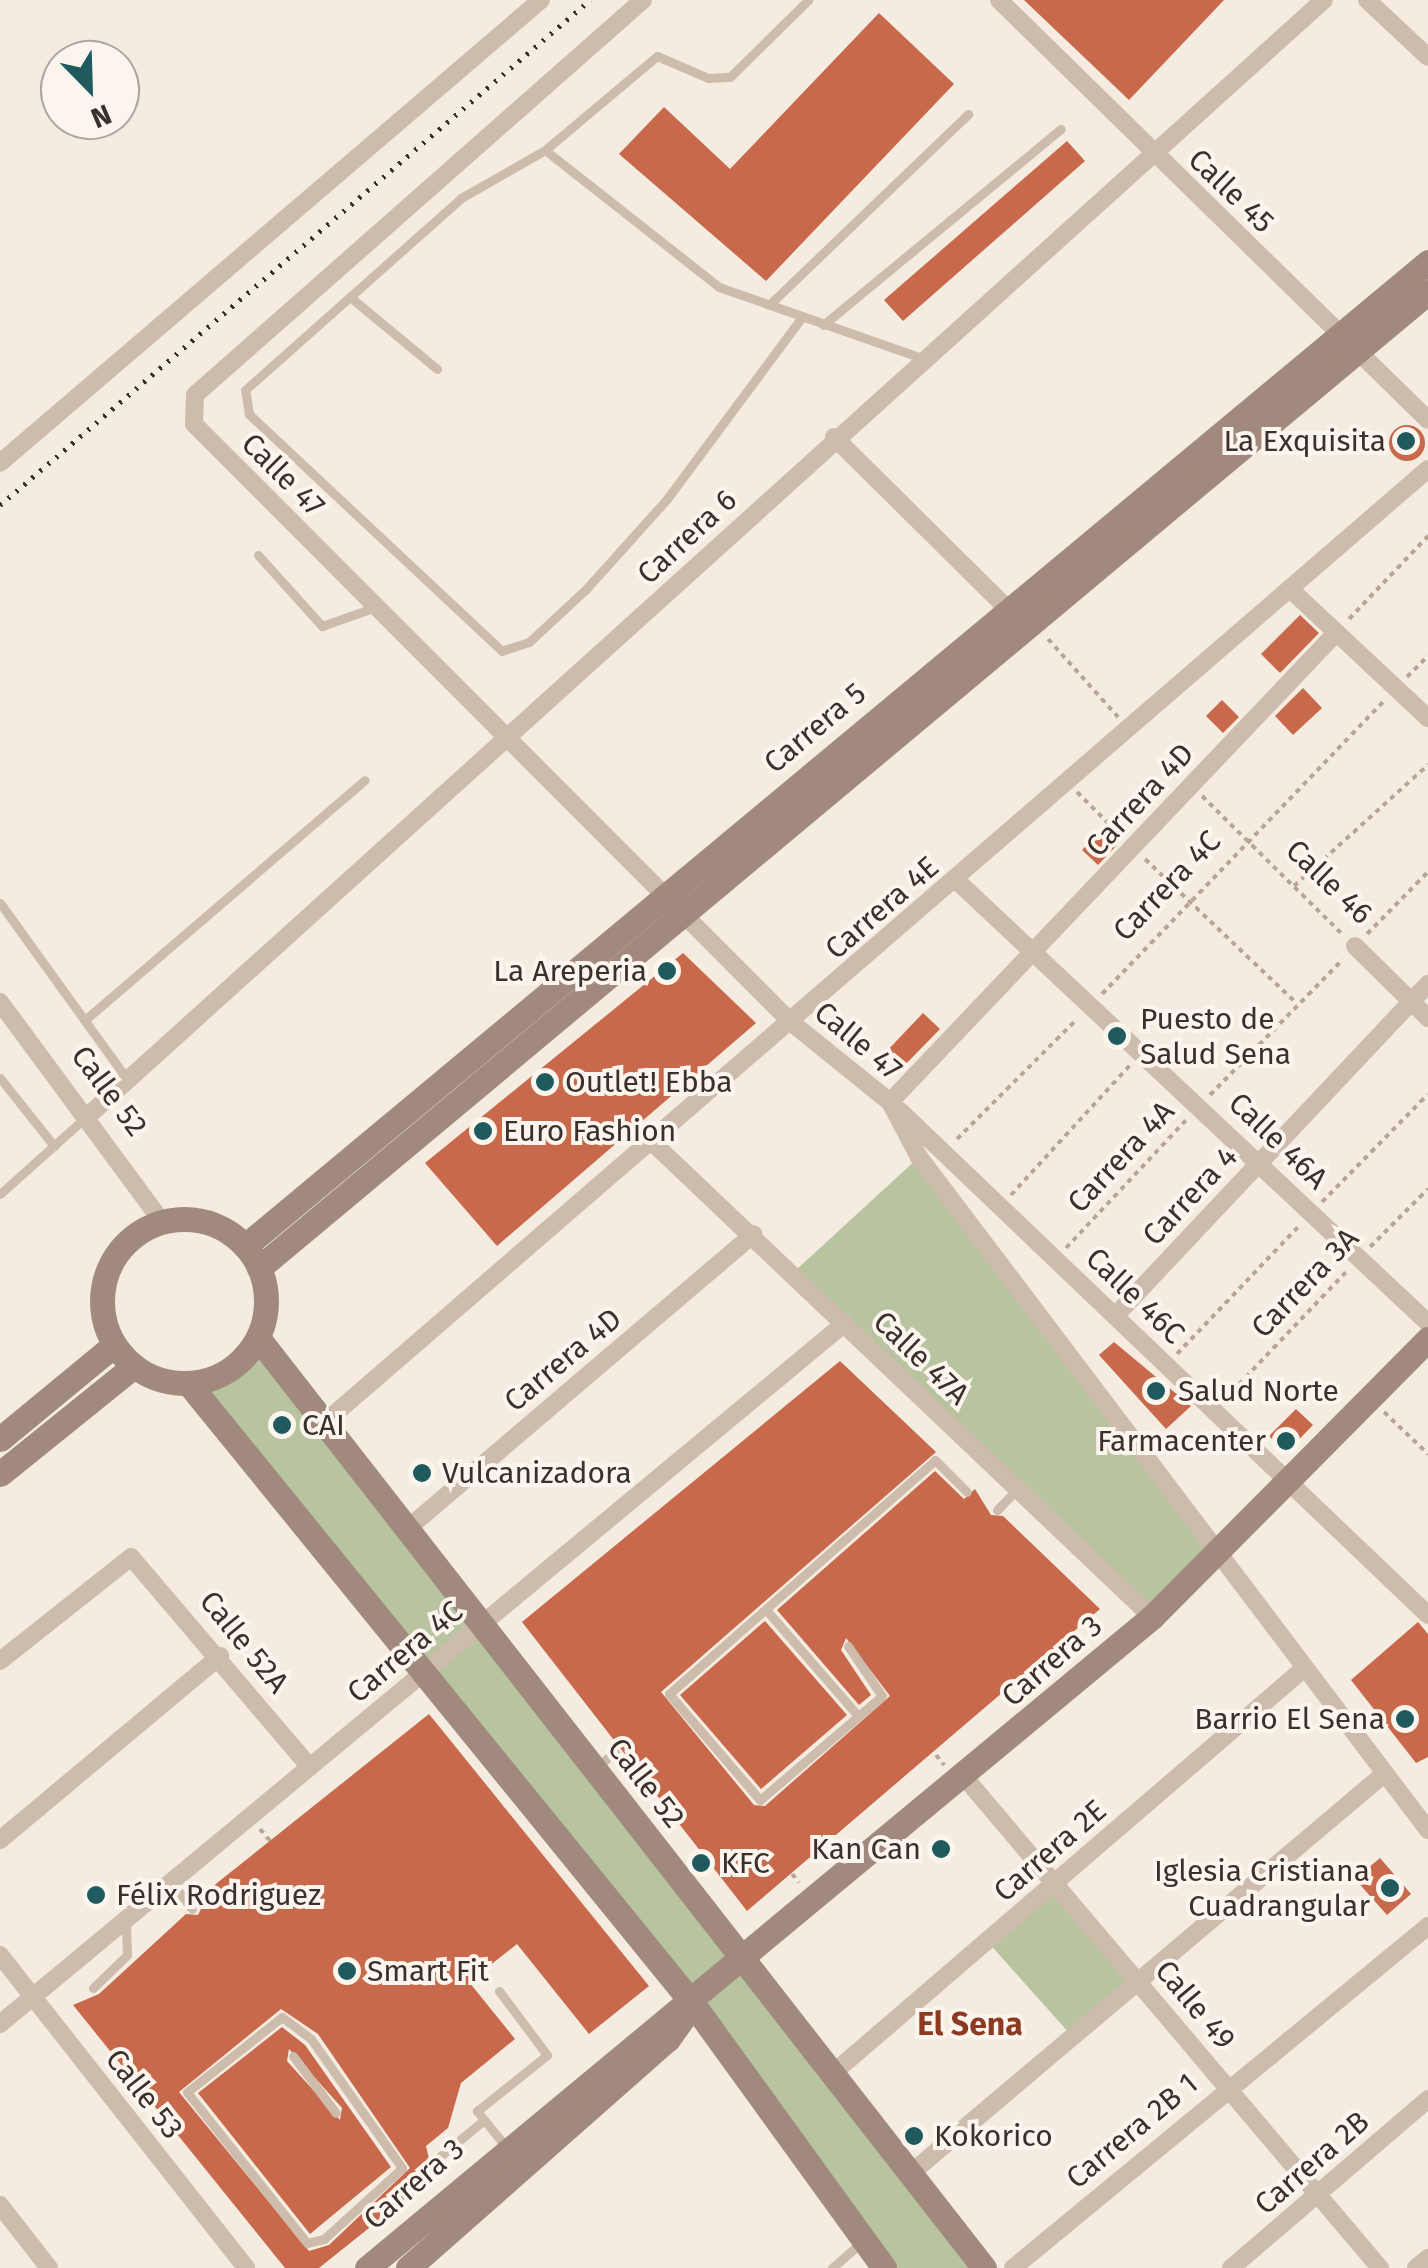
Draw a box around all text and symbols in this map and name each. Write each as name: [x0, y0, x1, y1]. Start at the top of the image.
north arrow: [40, 40, 140, 140]
text: N: [86, 97, 116, 135]
street label: Calle 45: [1181, 142, 1281, 240]
place label: La Exquisita: [1223, 423, 1386, 459]
street label: Calle 47: [234, 426, 332, 524]
marker: La Exquisita: [1395, 430, 1417, 452]
street label: Carrera 6: [630, 482, 744, 592]
street label: Carrera 5: [757, 675, 873, 781]
street label: Carrera 4D: [1079, 736, 1201, 864]
street label: Carrera 4C: [1106, 824, 1228, 948]
street label: Calle 46: [1278, 832, 1380, 932]
street label: Carrera 4E: [818, 849, 946, 967]
place label: La Areperia: [493, 953, 647, 989]
marker: La Areperia: [656, 960, 678, 982]
street label: Calle 47: [807, 994, 909, 1088]
place label: Puesto de Salud Sena: [1140, 1001, 1291, 1072]
marker: Puesto de Salud Sena: [1104, 1023, 1130, 1049]
street label: Calle 52: [63, 1039, 155, 1143]
place label: Outlet! Ebba: [565, 1064, 733, 1100]
marker: Outlet! Ebba: [534, 1071, 556, 1093]
street label: Calle 46A: [1221, 1085, 1335, 1197]
street label: Carrera 4A: [1060, 1094, 1182, 1220]
place label: Euro Fashion: [503, 1113, 676, 1149]
marker: Euro Fashion: [472, 1120, 494, 1142]
street label: Carrera 4: [1135, 1139, 1245, 1253]
street label: Carrera 3A: [1244, 1221, 1366, 1345]
street label: Calle 46C: [1078, 1240, 1192, 1352]
street label: Carrera 4D: [497, 1301, 629, 1419]
street label: Calle 47A: [866, 1304, 976, 1412]
place label: Salud Norte: [1178, 1373, 1339, 1409]
marker: Salud Norte: [1143, 1378, 1169, 1404]
place label: CAI: [302, 1407, 345, 1443]
marker: CAI: [271, 1414, 293, 1436]
place label: Farmacenter: [1097, 1423, 1266, 1459]
marker: Farmacenter: [1275, 1430, 1297, 1452]
place label: Vulcanizadora: [442, 1455, 632, 1491]
marker: Vulcanizadora: [411, 1462, 433, 1484]
street label: Calle 52A: [192, 1584, 296, 1700]
street label: Carrera 4C: [340, 1594, 470, 1710]
street label: Carrera 3: [994, 1608, 1110, 1714]
place label: Barrio El Sena: [1194, 1701, 1385, 1737]
marker: Barrio El Sena: [1394, 1708, 1416, 1730]
street label: Calle 52: [600, 1731, 692, 1835]
street label: Carrera 2E: [986, 1792, 1114, 1910]
place label: Kan Can: [811, 1831, 921, 1867]
marker: Kan Can: [930, 1838, 952, 1860]
place label: KFC: [721, 1845, 770, 1881]
marker: KFC: [690, 1852, 712, 1874]
place label: Iglesia Cristiana Cuadrangular: [1154, 1853, 1370, 1924]
place label: Félix Rodriguez: [116, 1877, 321, 1913]
marker: Iglesia Cristiana Cuadrangular: [1379, 1877, 1401, 1899]
marker: Félix Rodriguez: [85, 1884, 107, 1906]
place label: Smart Fit: [367, 1953, 489, 1989]
street label: Calle 49: [1147, 1953, 1243, 2057]
marker: Smart Fit: [336, 1960, 358, 1982]
district label: El Sena: [917, 2005, 1023, 2043]
street label: Calle 53: [98, 2042, 190, 2146]
street label: Carrera 2B 1: [1059, 2066, 1205, 2196]
street label: Carrera 2B: [1248, 2104, 1376, 2222]
place label: Kokorico: [934, 2118, 1053, 2154]
marker: Kokorico: [903, 2125, 925, 2147]
street label: Carrera 3: [356, 2131, 472, 2237]

